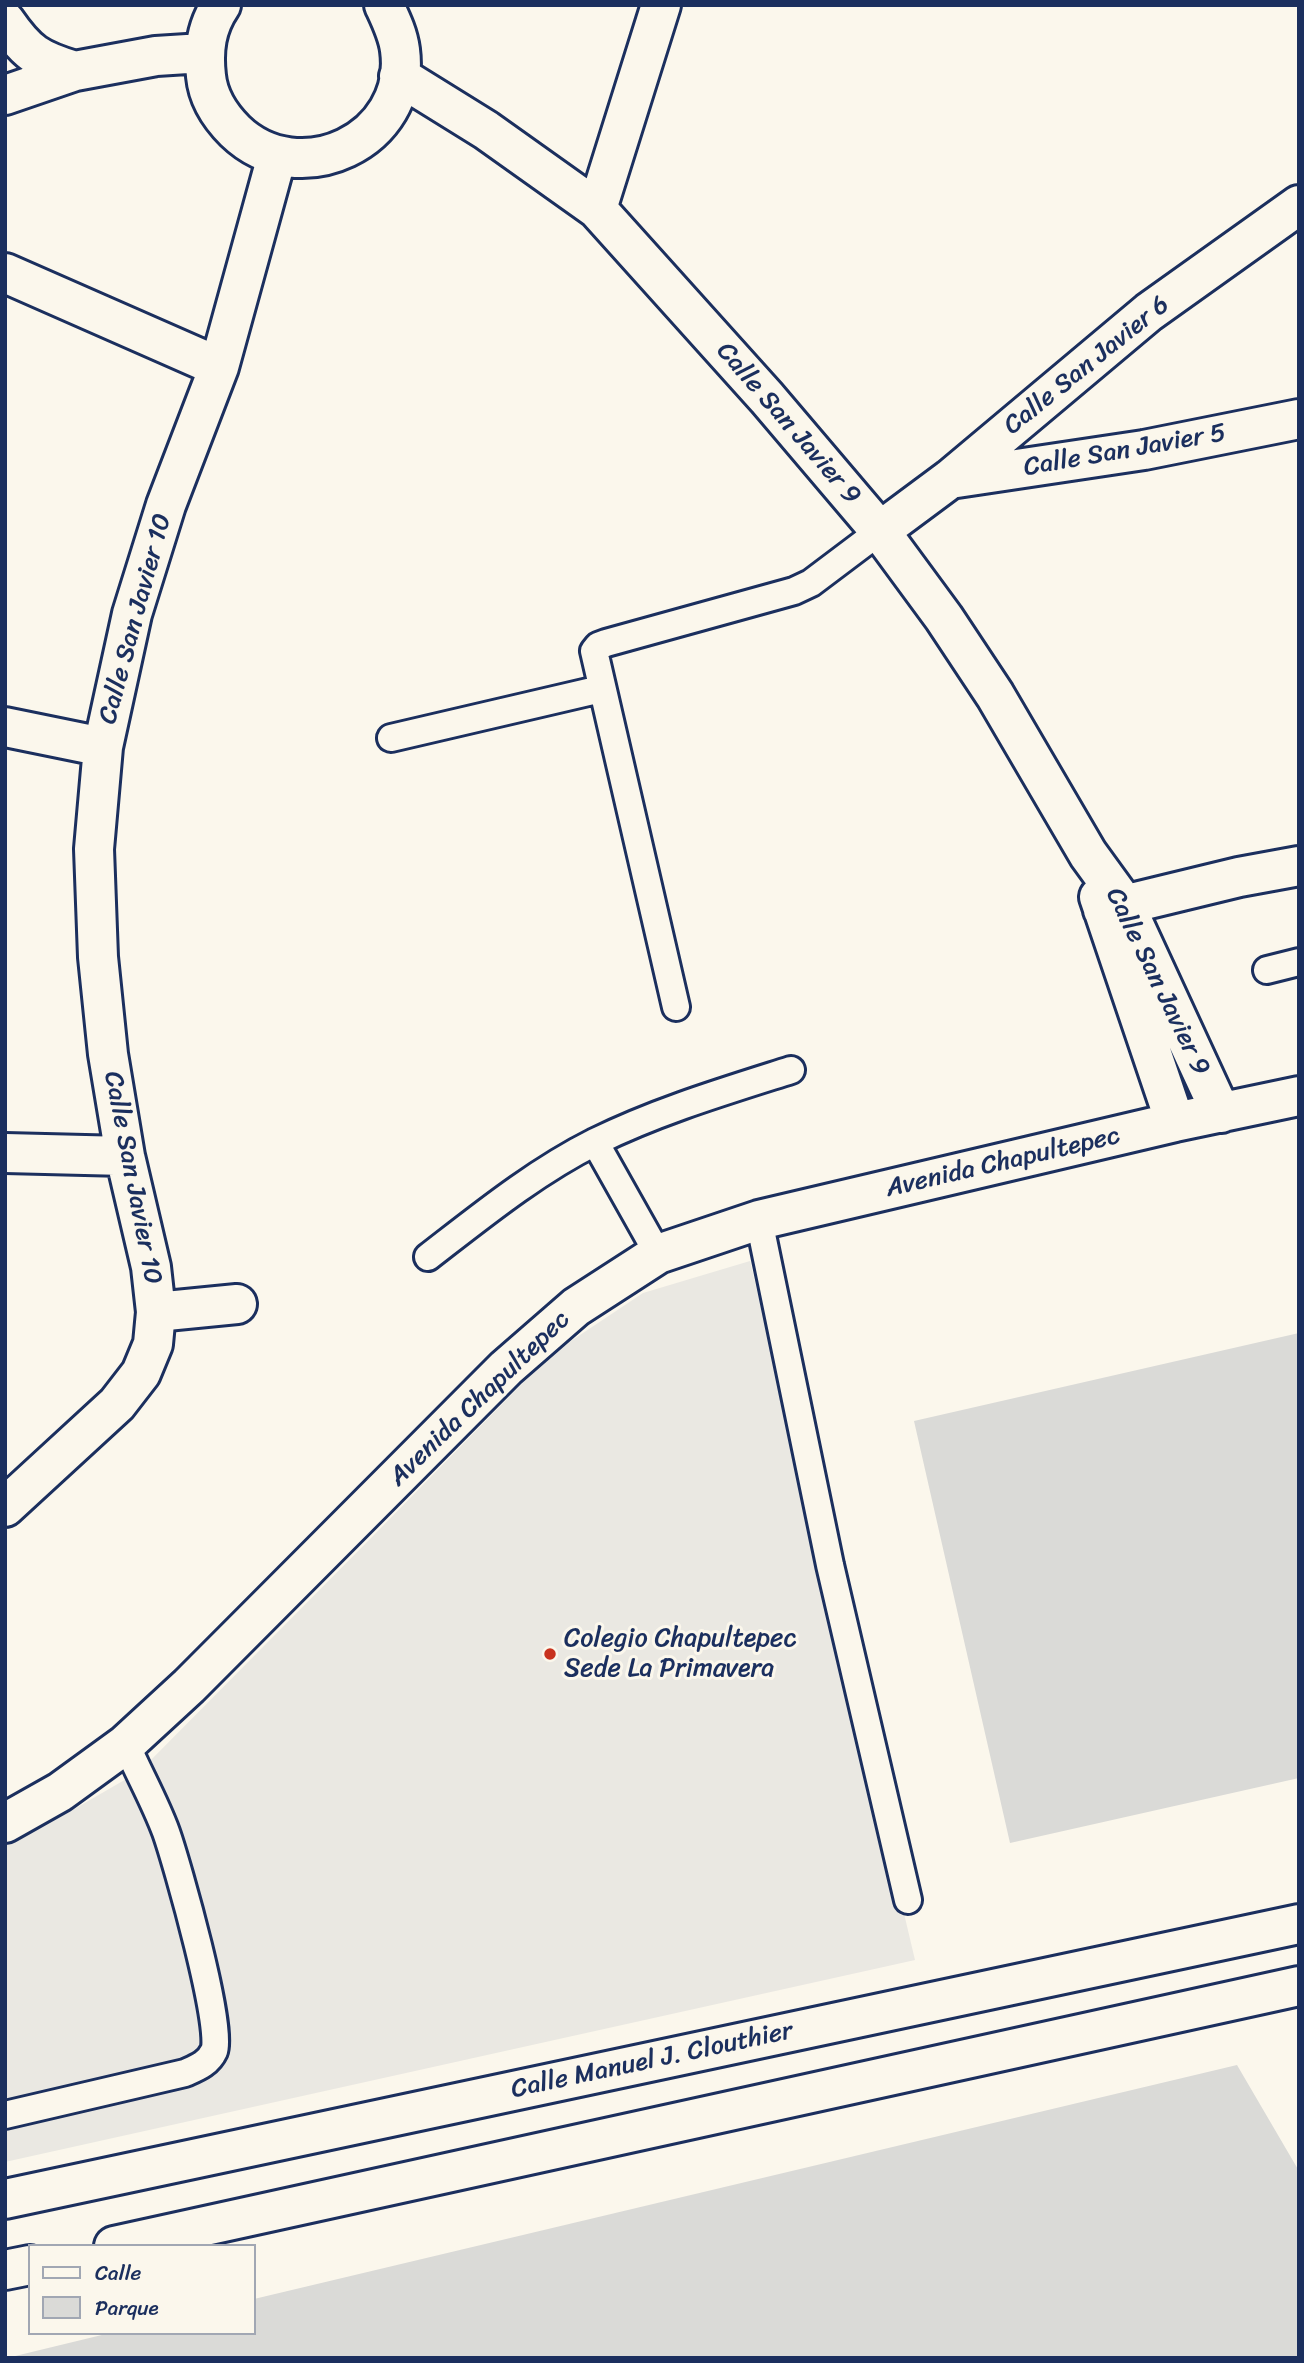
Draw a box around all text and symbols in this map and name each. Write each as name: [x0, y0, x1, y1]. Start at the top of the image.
street label: Calle San Javier 6: [998, 290, 1176, 442]
street label: Calle San Javier 9: [709, 336, 867, 512]
street label: Calle San Javier 5: [1021, 418, 1229, 484]
street label: Calle San Javier 10: [93, 510, 179, 728]
street label: Calle San Javier 9: [1098, 883, 1216, 1081]
street label: Calle San Javier 10: [96, 1069, 168, 1287]
street label: Avenida Chapultepec: [883, 1121, 1123, 1205]
street label: Avenida Chapultepec: [383, 1305, 577, 1493]
place label: Colegio Chapultepec Sede La Primavera: [564, 1623, 796, 1684]
marker: Colegio Chapultepec Sede La Primavera: [542, 1646, 558, 1662]
street label: Calle Manuel J. Clouthier: [508, 2016, 796, 2106]
legend: [28, 2244, 256, 2335]
text: Calle: [95, 2254, 141, 2292]
text: Parque: [95, 2289, 159, 2327]

